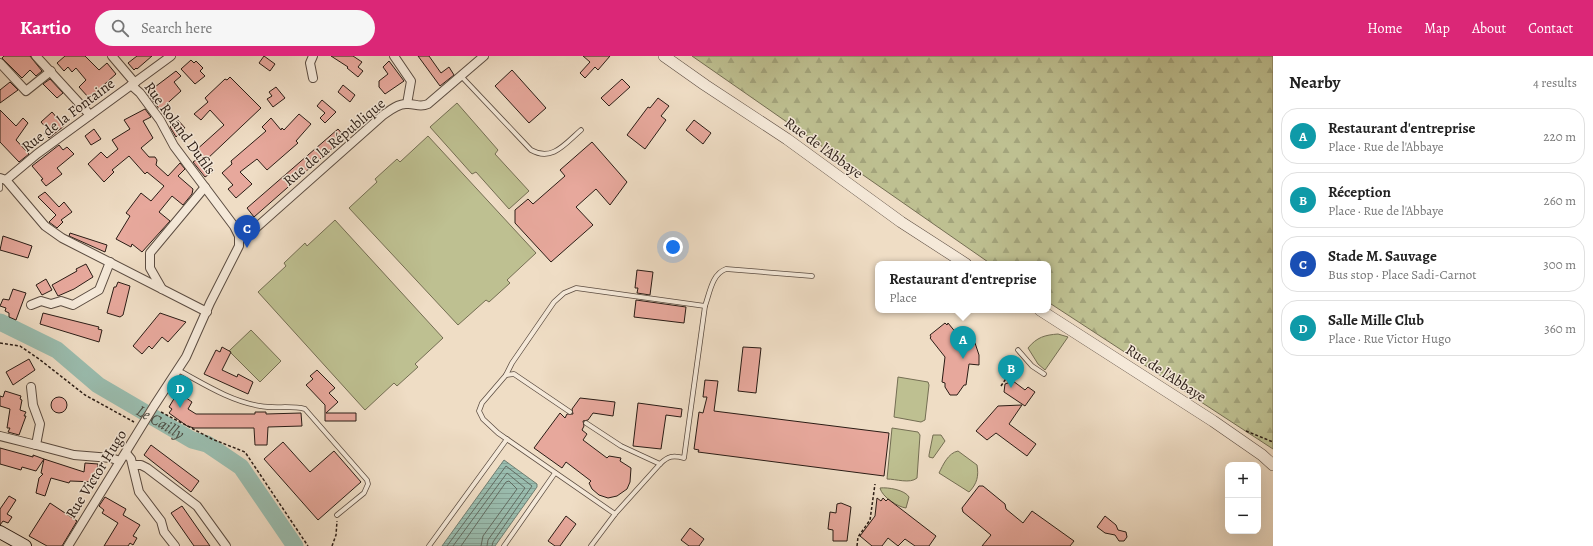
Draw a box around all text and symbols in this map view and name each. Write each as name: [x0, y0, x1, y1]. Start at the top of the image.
search box: [95, 10, 375, 46]
text: Kartio: [20, 15, 71, 41]
icon: search: [109, 17, 131, 39]
text: Search here: [141, 18, 212, 38]
text: Home: [1367, 19, 1402, 38]
text: Map: [1424, 19, 1450, 38]
text: About: [1472, 19, 1506, 38]
text: Contact: [1528, 19, 1573, 38]
text: Nearby: [1289, 71, 1340, 94]
street label: Rue de la Fontaine: [17, 73, 119, 157]
text: 4 results: [1533, 74, 1577, 91]
street label: Rue Roland Dufils: [140, 78, 220, 178]
street label: Rue de la République: [279, 93, 389, 191]
street label: Rue de l'Abbaye: [781, 113, 868, 183]
text: Restaurant d'entreprise: [1328, 118, 1476, 138]
text: A: [1299, 128, 1307, 145]
text: 220 m: [1543, 128, 1576, 145]
text: Place · Rue de l'Abbaye: [1328, 138, 1444, 155]
text: Réception: [1328, 182, 1391, 202]
text: B: [1299, 192, 1307, 209]
text: 260 m: [1543, 192, 1576, 209]
text: Place · Rue de l'Abbaye: [1328, 202, 1444, 219]
pin: C: [234, 215, 260, 248]
your location: [663, 237, 683, 257]
text: Stade M. Sauvage: [1328, 246, 1437, 266]
text: C: [1299, 256, 1307, 273]
text: 300 m: [1543, 256, 1576, 273]
popup: [875, 261, 1051, 313]
text: Bus stop · Place Sadi-Carnot: [1328, 266, 1477, 283]
text: Restaurant d'entreprise: [889, 269, 1037, 289]
text: Place: [889, 289, 917, 306]
text: Salle Mille Club: [1328, 310, 1424, 330]
text: D: [1298, 320, 1308, 337]
text: 360 m: [1544, 320, 1576, 337]
pin: A: [950, 326, 976, 359]
text: Place · Rue Victor Hugo: [1328, 330, 1451, 347]
street label: Rue de l'Abbaye: [1122, 339, 1211, 407]
pin: B: [998, 355, 1024, 388]
pin: D: [167, 375, 193, 408]
water label: Le Cailly: [132, 400, 188, 445]
street label: Rue Victor Hugo: [61, 426, 131, 522]
map controls: [1225, 462, 1261, 534]
button: +: [1225, 462, 1261, 498]
button: −: [1225, 498, 1261, 534]

